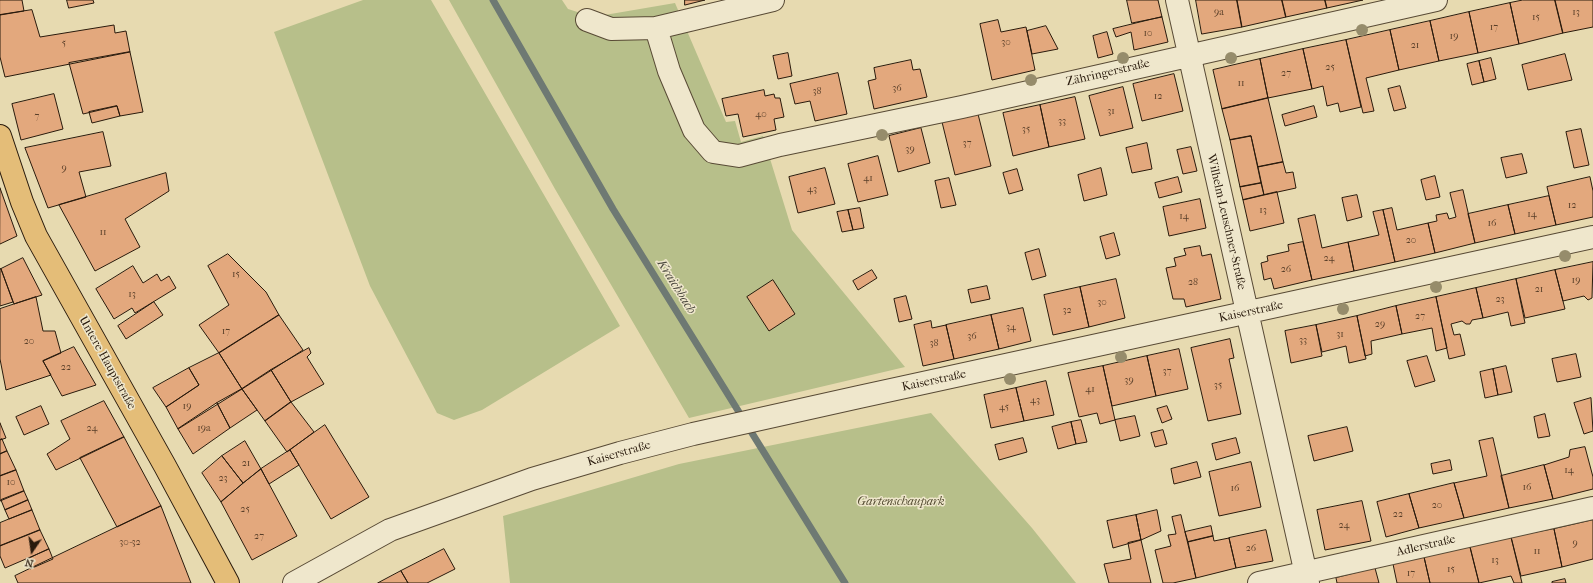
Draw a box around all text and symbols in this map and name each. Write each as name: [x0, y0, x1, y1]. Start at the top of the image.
house number: 9a: [1214, 7, 1224, 19]
house number: 13: [1572, 7, 1580, 19]
house number: 15: [1532, 12, 1540, 24]
house number: 17: [1490, 22, 1498, 34]
house number: 10: [1143, 28, 1153, 40]
house number: 19: [1450, 31, 1458, 43]
house number: 30: [1001, 37, 1011, 49]
house number: 5: [62, 38, 66, 50]
house number: 21: [1411, 40, 1419, 52]
street label: Zähringerstraße: [1065, 56, 1151, 90]
house number: 25: [1325, 62, 1335, 74]
house number: 27: [1281, 68, 1291, 80]
house number: 11: [1237, 78, 1245, 90]
house number: 36: [892, 83, 902, 95]
house number: 38: [812, 86, 822, 98]
house number: 12: [1154, 91, 1162, 103]
house number: 31: [1107, 106, 1115, 118]
house number: 40: [755, 109, 767, 121]
house number: 7: [35, 111, 39, 123]
house number: 33: [1058, 116, 1066, 128]
house number: 35: [1022, 124, 1030, 136]
house number: 37: [963, 138, 971, 150]
house number: 39: [905, 144, 915, 156]
street label: Wilhelm-Leuschner-Straße: [1203, 153, 1249, 291]
house number: 9: [61, 163, 67, 175]
house number: 41: [863, 173, 873, 185]
house number: 43: [807, 184, 817, 196]
house number: 12: [1568, 200, 1576, 212]
house number: 13: [1259, 205, 1267, 217]
house number: 14: [1527, 209, 1537, 221]
house number: 14: [1179, 211, 1189, 223]
house number: 16: [1488, 218, 1496, 230]
house number: 11: [99, 227, 107, 239]
house number: 20: [1406, 235, 1416, 247]
house number: 24: [1323, 253, 1335, 265]
water label: Kraichbach: [653, 257, 699, 317]
house number: 26: [1281, 264, 1291, 276]
house number: 15: [232, 269, 240, 281]
house number: 19: [1572, 275, 1580, 287]
house number: 28: [1188, 277, 1198, 289]
house number: 21: [1535, 284, 1543, 296]
house number: 13: [128, 289, 136, 301]
house number: 23: [1495, 294, 1505, 306]
house number: 30: [1097, 297, 1107, 309]
street label: Kaiserstraße: [1218, 298, 1284, 326]
house number: 32: [1062, 305, 1072, 317]
house number: 27: [1415, 311, 1425, 323]
street label: Untere Hauptstraße: [75, 314, 139, 412]
house number: 29: [1375, 319, 1385, 331]
house number: 34: [1006, 322, 1016, 334]
house number: 17: [222, 326, 230, 338]
house number: 31: [1336, 329, 1344, 341]
house number: 36: [967, 331, 977, 343]
house number: 33: [1299, 335, 1307, 347]
house number: 20: [24, 336, 34, 348]
house number: 38: [929, 338, 939, 350]
house number: 22: [61, 362, 71, 374]
house number: 37: [1163, 366, 1171, 378]
street label: Kaiserstraße: [901, 367, 967, 395]
house number: 39: [1124, 375, 1134, 387]
house number: 35: [1214, 380, 1222, 392]
house number: 41: [1085, 384, 1095, 396]
house number: 43: [1030, 395, 1040, 407]
house number: 19: [183, 401, 191, 413]
house number: 45: [999, 402, 1009, 414]
house number: 24: [86, 423, 98, 435]
house number: 19a: [197, 423, 211, 435]
street label: Kaiserstraße: [586, 438, 652, 470]
house number: 21: [242, 458, 250, 470]
house number: 14: [1564, 465, 1574, 477]
house number: 23: [218, 473, 228, 485]
house number: 10: [6, 477, 16, 489]
house number: 16: [1523, 482, 1531, 494]
house number: 16: [1231, 483, 1239, 495]
park label: Gartenschaupark: [857, 495, 945, 509]
house number: 20: [1432, 500, 1442, 512]
house number: 25: [240, 504, 250, 516]
house number: 22: [1393, 509, 1403, 521]
house number: 24: [1338, 520, 1350, 532]
north arrow: [12, 531, 52, 571]
house number: 27: [254, 531, 264, 543]
street label: Adlerstraße: [1395, 532, 1457, 560]
house number: 30-32: [119, 537, 141, 549]
house number: 9: [1572, 538, 1578, 550]
house number: 26: [1246, 543, 1256, 555]
house number: 11: [1533, 546, 1541, 558]
house number: 13: [1491, 555, 1499, 567]
text: N: [24, 556, 35, 570]
house number: 15: [1447, 564, 1455, 576]
house number: 17: [1407, 568, 1415, 580]

